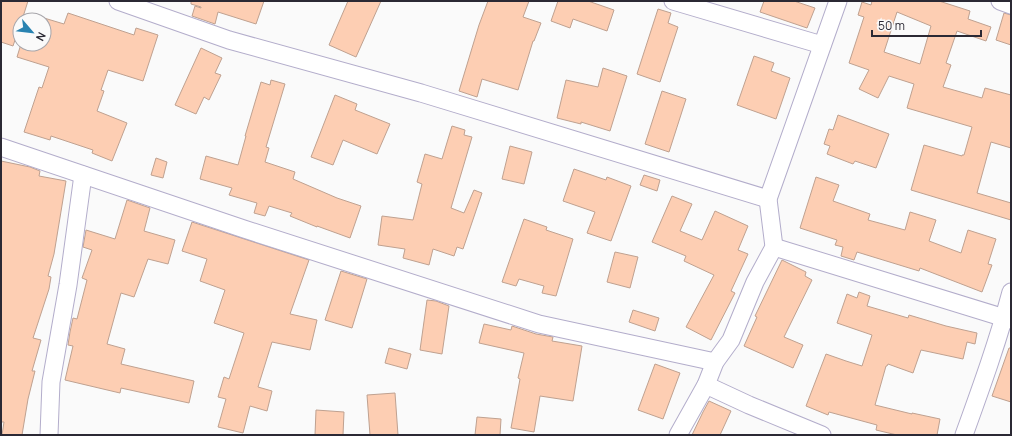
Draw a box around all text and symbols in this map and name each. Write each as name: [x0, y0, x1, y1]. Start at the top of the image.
north arrow: [12, 12, 52, 52]
scale bar: [872, 12, 981, 38]
text: 50 m: [878, 17, 905, 34]
text: N: [33, 30, 50, 44]

